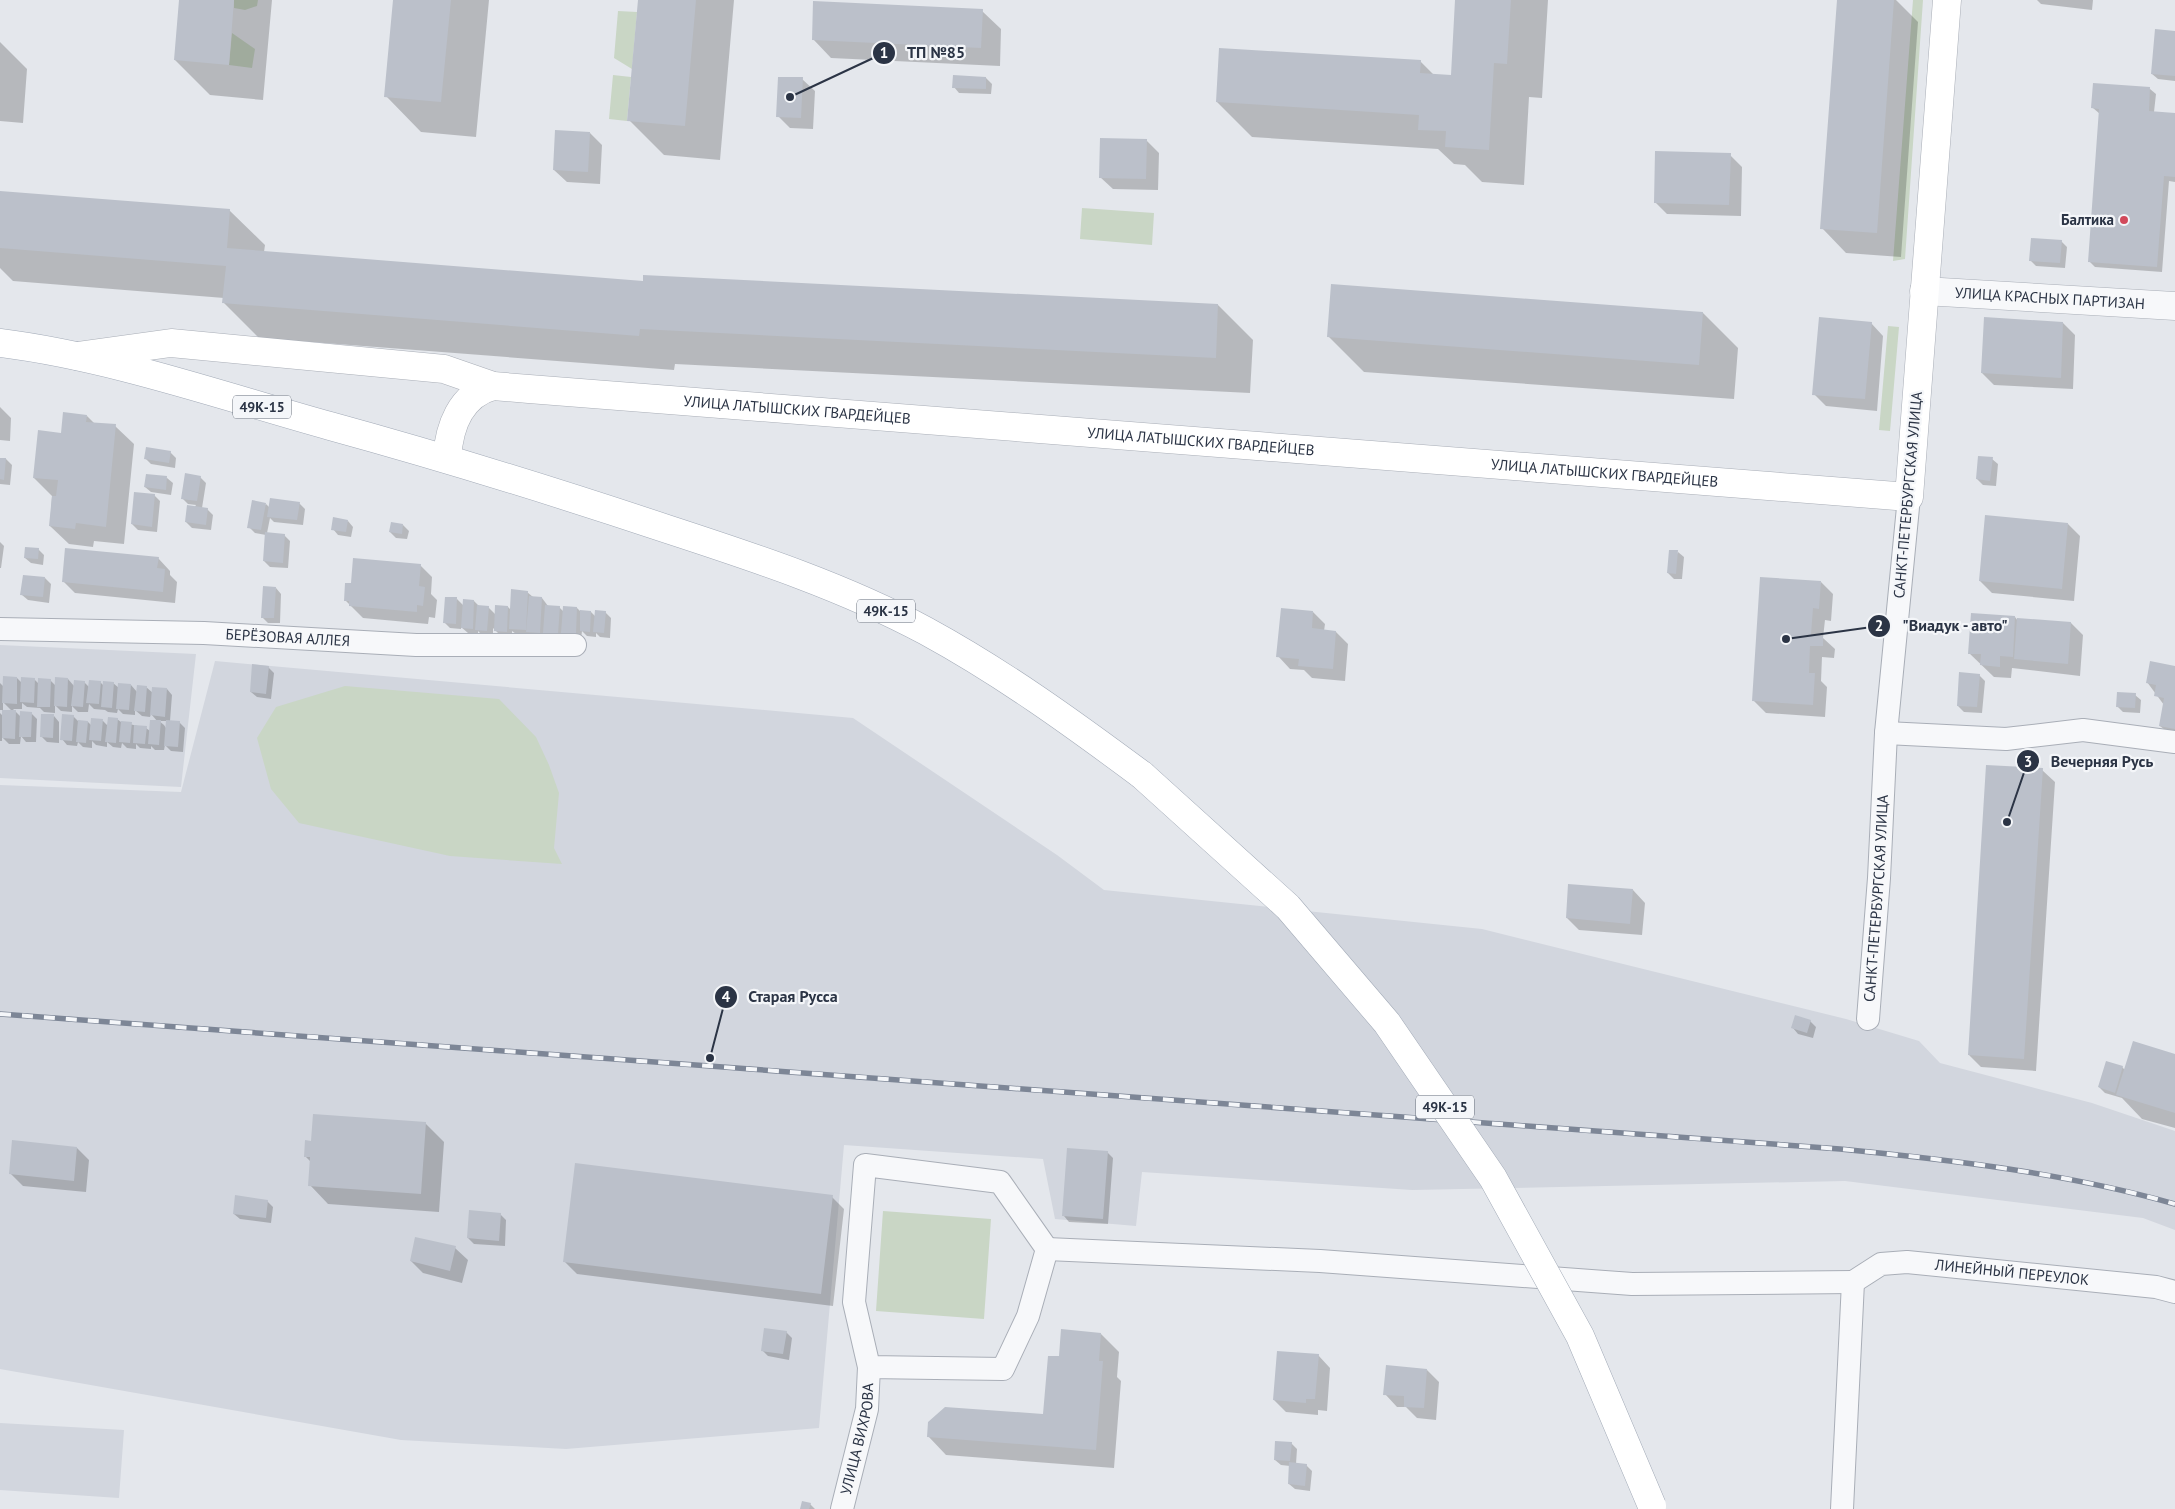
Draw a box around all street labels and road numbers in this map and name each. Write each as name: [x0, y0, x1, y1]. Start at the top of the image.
street label: УЛИЦА КРАСНЫХ ПАРТИЗАН: [1954, 283, 2145, 313]
street label: УЛИЦА ЛАТЫШСКИХ ГВАРДЕЙЦЕВ: [683, 391, 911, 428]
street label: САНКТ-ПЕТЕРБУРГСКАЯ УЛИЦА: [1889, 391, 1926, 599]
road number: 49К-15: [233, 396, 291, 418]
street label: УЛИЦА ЛАТЫШСКИХ ГВАРДЕЙЦЕВ: [1087, 423, 1315, 459]
street label: УЛИЦА ЛАТЫШСКИХ ГВАРДЕЙЦЕВ: [1490, 454, 1719, 491]
road number: 49К-15: [857, 600, 915, 622]
street label: БЕРЁЗОВАЯ АЛЛЕЯ: [225, 624, 351, 650]
street label: САНКТ-ПЕТЕРБУРГСКАЯ УЛИЦА: [1859, 794, 1892, 1003]
road number: 49К-15: [1416, 1096, 1474, 1118]
street label: ЛИНЕЙНЫЙ ПЕРЕУЛОК: [1933, 1255, 2090, 1289]
street label: УЛИЦА ВИХРОВА: [836, 1382, 877, 1497]

